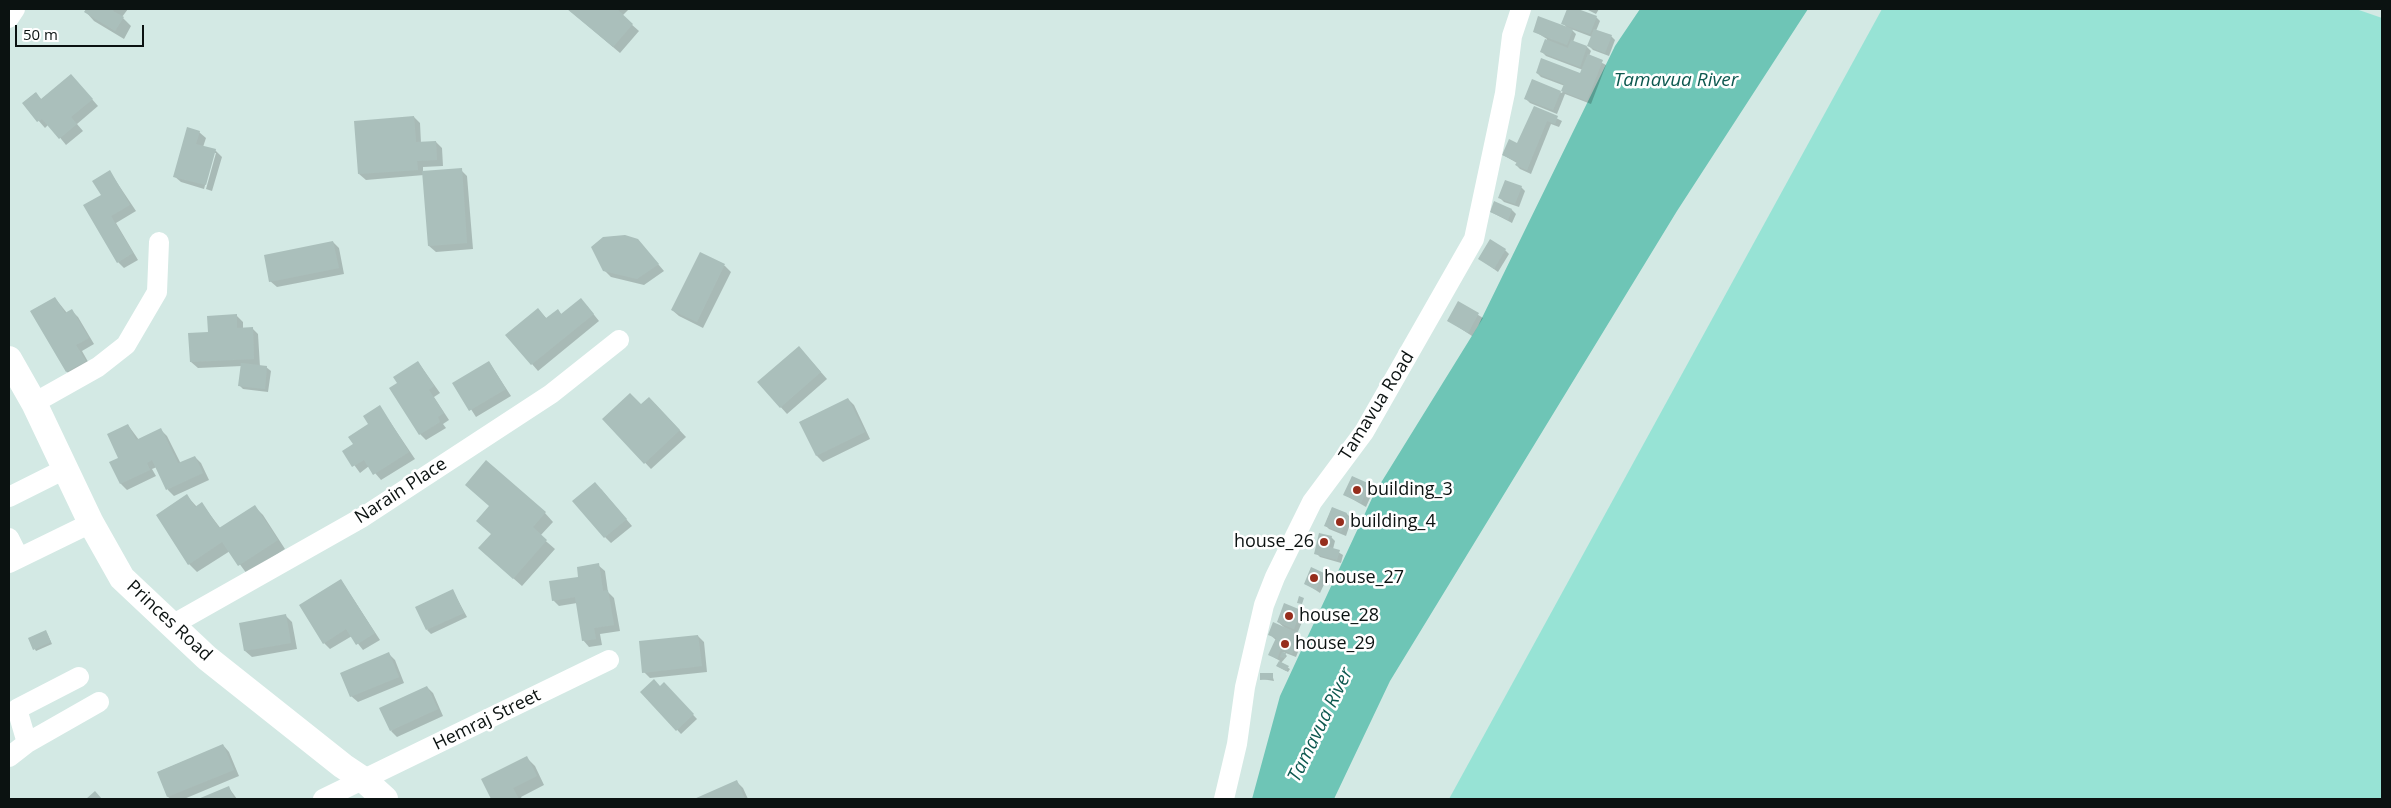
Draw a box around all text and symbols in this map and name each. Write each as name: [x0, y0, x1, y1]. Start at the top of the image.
scale bar: [18, 15, 146, 47]
text: 50 m: [23, 24, 58, 44]
water label: Tamavua River: [1614, 70, 1738, 92]
street label: Tamavua Road: [1335, 348, 1419, 464]
street label: Narain Place: [351, 453, 451, 529]
place label: building_3: [1367, 479, 1453, 501]
marker: building_3: [1351, 484, 1363, 496]
place label: building_4: [1350, 511, 1436, 533]
marker: building_4: [1334, 516, 1346, 528]
place label: house_26: [1234, 531, 1314, 553]
marker: house_26: [1318, 536, 1330, 548]
place label: house_27: [1324, 567, 1404, 589]
marker: house_27: [1308, 572, 1320, 584]
street label: Princes Road: [122, 576, 216, 666]
place label: house_28: [1299, 605, 1379, 627]
marker: house_28: [1283, 610, 1295, 622]
place label: house_29: [1295, 633, 1375, 655]
marker: house_29: [1279, 638, 1291, 650]
water label: Tamavua River: [1284, 664, 1358, 786]
street label: Hemraj Street: [430, 685, 544, 755]

